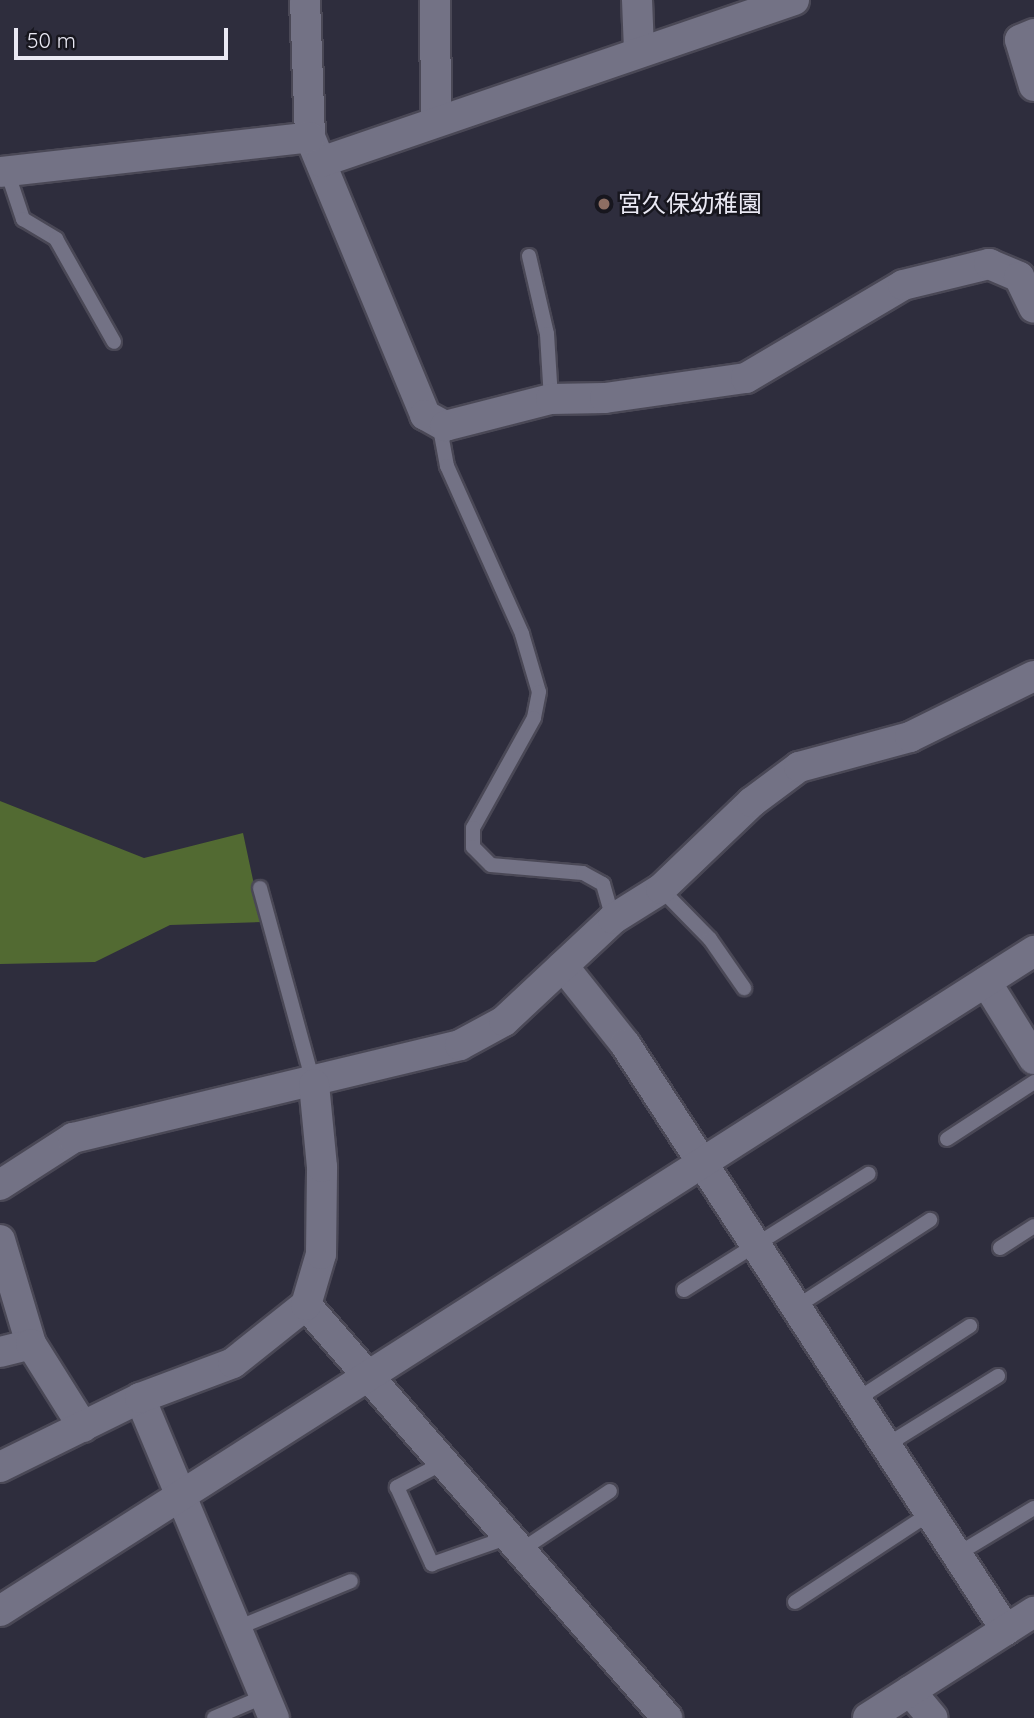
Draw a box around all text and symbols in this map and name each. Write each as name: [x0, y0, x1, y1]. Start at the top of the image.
scale bar: [18, 14, 231, 58]
text: 50 m: [27, 27, 76, 53]
place label: 宮久保幼稚園: [618, 190, 762, 218]
marker: 宮久保幼稚園: [596, 196, 612, 212]

